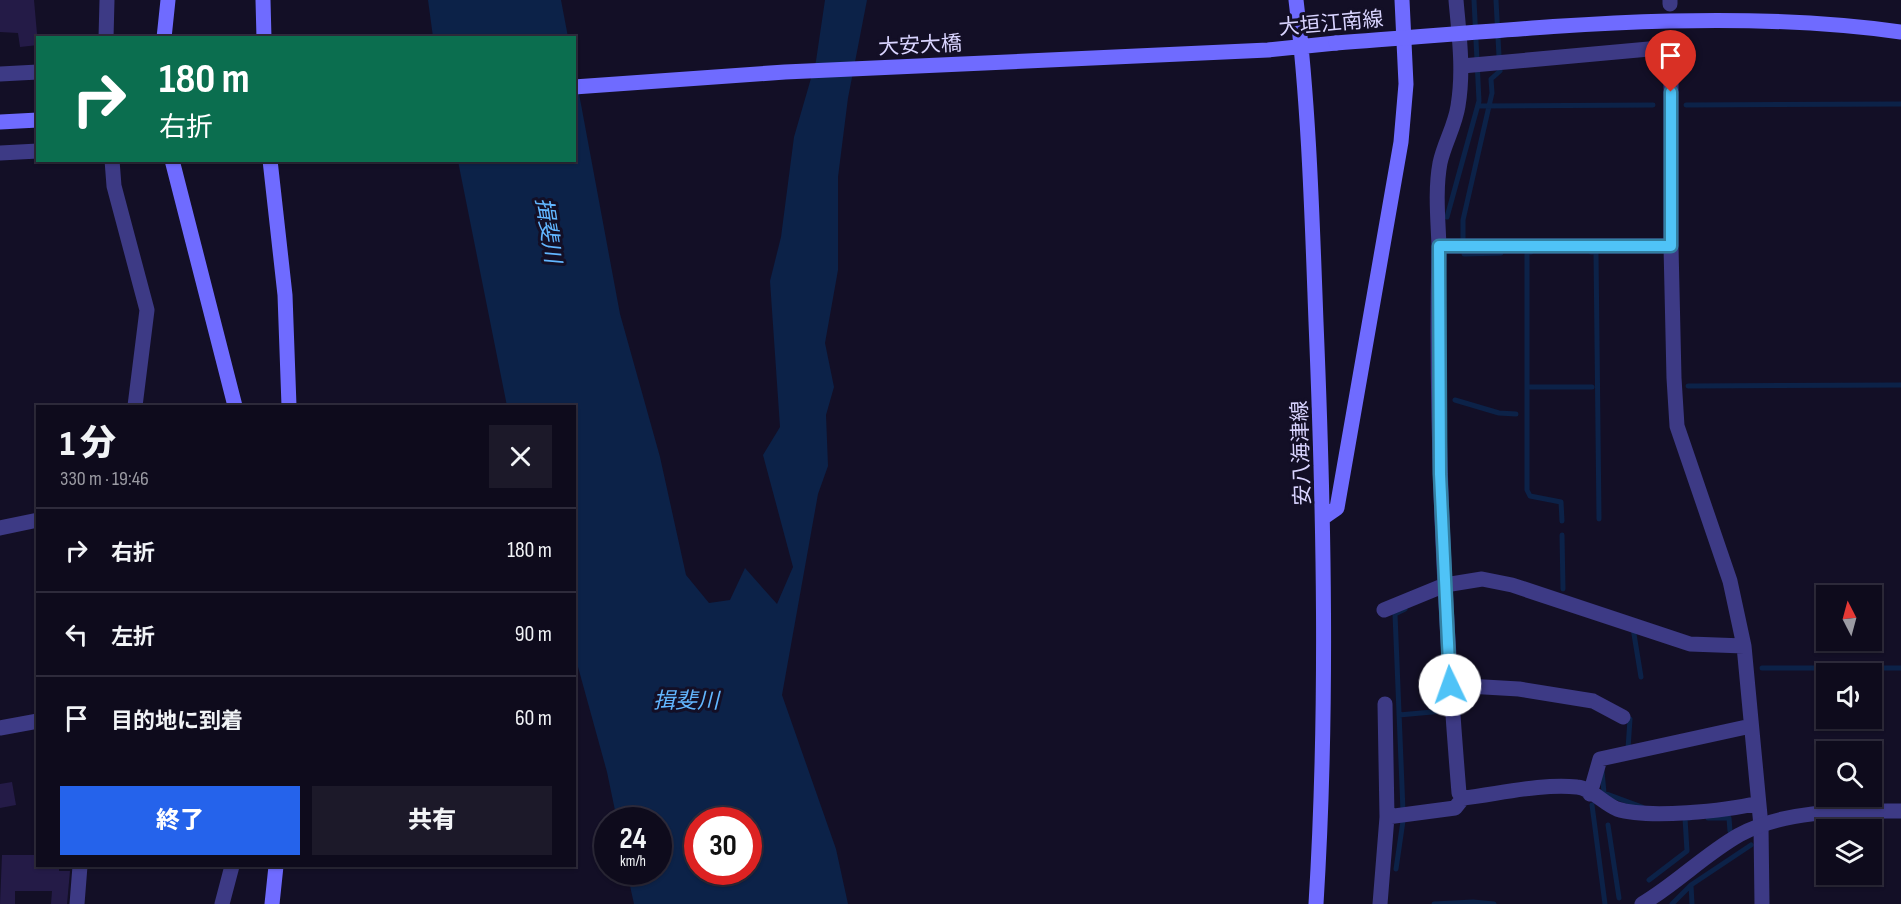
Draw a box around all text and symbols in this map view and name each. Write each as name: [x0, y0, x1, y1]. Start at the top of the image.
street label: 大垣江南線: [1278, 6, 1384, 41]
pin: [1645, 30, 1696, 92]
street label: 大安大橋: [877, 31, 963, 60]
icon: arrive: [1654, 39, 1687, 72]
text: 180 m: [159, 54, 250, 105]
icon: right: [60, 60, 138, 138]
text: 右折: [159, 112, 213, 144]
water label: 揖斐川: [529, 196, 566, 267]
street label: 安八海津線: [1287, 400, 1316, 506]
text: 1 分: [60, 423, 116, 466]
button: close: [489, 425, 552, 488]
text: 330 m · 19:46: [60, 467, 149, 491]
icon: right: [60, 534, 93, 567]
text: 180 m: [507, 537, 552, 564]
text: 右折: [111, 540, 155, 567]
north arrow: [1816, 585, 1882, 651]
map controls: [1816, 585, 1882, 885]
icon: left: [60, 618, 93, 651]
text: 90 m: [515, 621, 552, 648]
text: 左折: [111, 624, 155, 651]
position arrow: [1418, 653, 1482, 717]
button: sound: [1816, 663, 1882, 729]
water label: 揖斐川: [653, 688, 721, 715]
icon: arrive: [60, 702, 93, 735]
text: 60 m: [515, 705, 552, 732]
text: 目的地に到着: [111, 708, 243, 735]
button: search: [1816, 741, 1882, 807]
button: 終了: [60, 786, 300, 855]
button: 共有: [312, 786, 552, 855]
speed limit sign: 30: [684, 807, 762, 885]
button: layers: [1816, 819, 1882, 885]
text: 24: [620, 821, 646, 857]
text: km/h: [620, 852, 646, 871]

